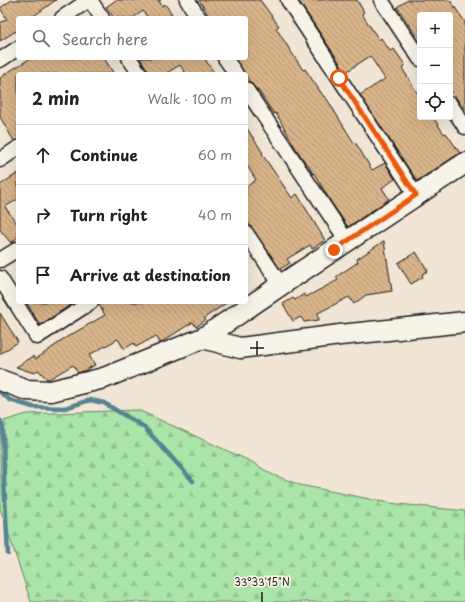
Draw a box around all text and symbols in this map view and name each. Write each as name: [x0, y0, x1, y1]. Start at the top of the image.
map controls: [417, 12, 453, 120]
button: +: [417, 12, 453, 48]
search box: [16, 16, 248, 60]
icon: search: [30, 27, 52, 49]
text: Search here: [62, 27, 148, 50]
button: −: [417, 48, 453, 84]
route start: [330, 69, 348, 87]
button: locate: [417, 84, 453, 120]
text: 2 min: [32, 85, 79, 111]
text: Walk · 100 m: [148, 89, 232, 108]
text: Continue: [70, 143, 138, 166]
icon: ahead: [32, 144, 54, 166]
text: 60 m: [198, 145, 232, 164]
text: Turn right: [70, 203, 147, 226]
icon: right: [32, 204, 54, 226]
text: 40 m: [198, 205, 232, 224]
route end: [325, 241, 343, 259]
text: Arrive at destination: [70, 263, 231, 286]
icon: arrive: [32, 264, 54, 286]
text: 33°33'15"N: [234, 574, 290, 589]

